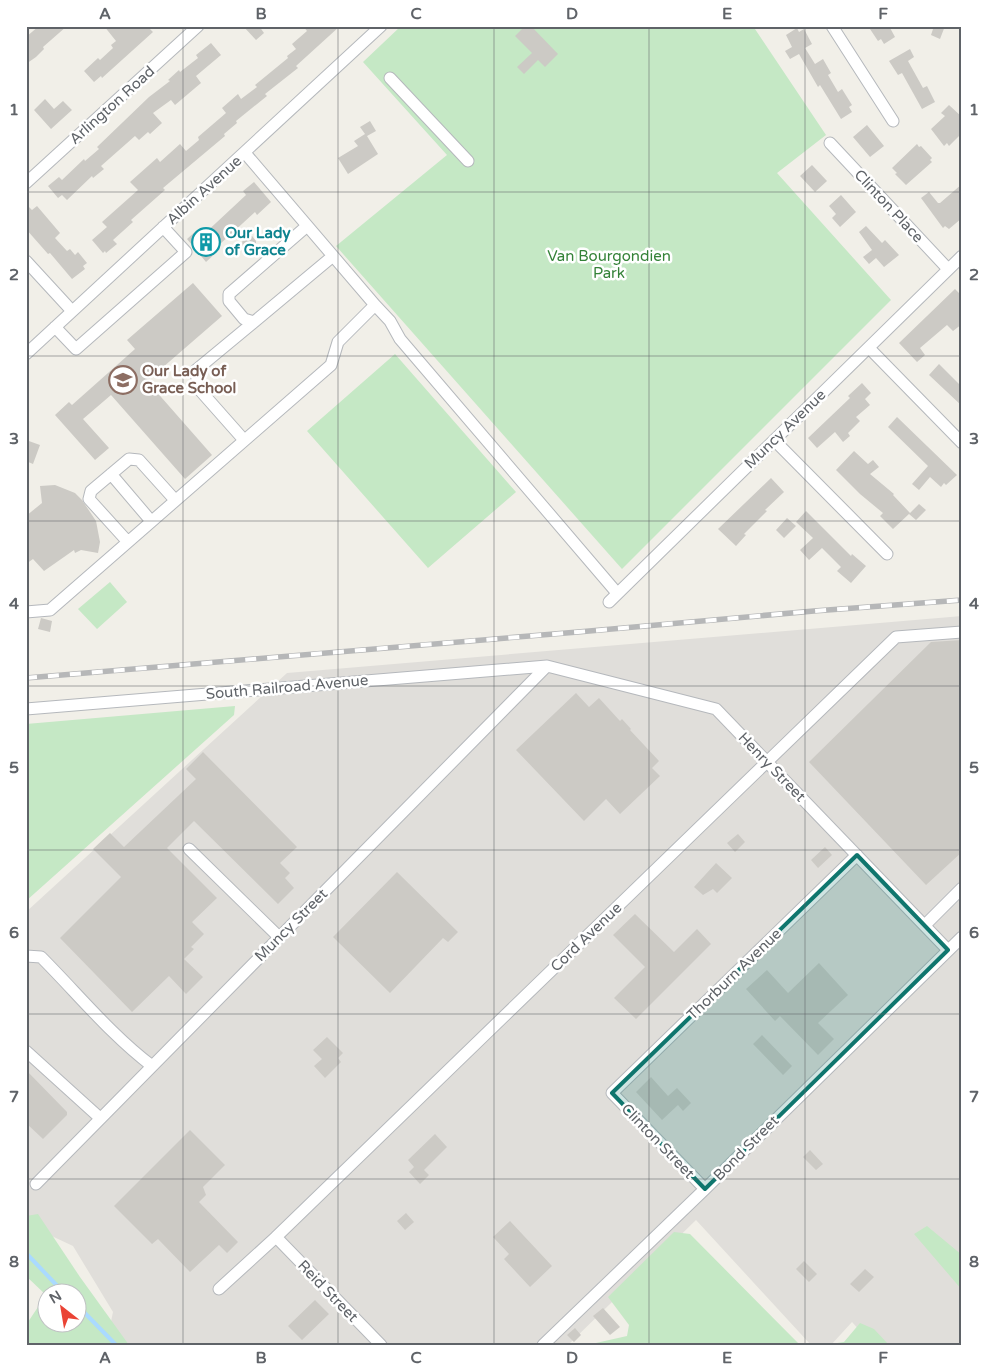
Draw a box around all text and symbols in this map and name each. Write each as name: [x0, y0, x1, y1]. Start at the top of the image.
text: A: [99, 4, 111, 24]
text: B: [255, 4, 267, 24]
text: C: [410, 4, 422, 24]
text: D: [566, 4, 578, 24]
text: E: [722, 4, 732, 24]
text: F: [878, 4, 888, 24]
street label: Arlington Road: [66, 62, 158, 148]
text: 1: [9, 100, 19, 120]
text: 1: [969, 100, 979, 120]
street label: Albin Avenue: [163, 152, 245, 228]
street label: Clinton Place: [851, 166, 927, 246]
place label: Our Lady of Grace: [225, 224, 290, 259]
building icon: Our Lady of Grace: [191, 227, 221, 257]
park label: Van Bourgondien Park: [547, 247, 671, 282]
text: 2: [9, 265, 19, 285]
text: 2: [969, 265, 979, 285]
place label: Our Lady of Grace School: [142, 362, 236, 397]
school or university icon: Our Lady of Grace School: [108, 365, 138, 395]
street label: Muncy Avenue: [741, 386, 829, 472]
text: 3: [9, 429, 19, 449]
text: 3: [969, 429, 979, 449]
text: 4: [9, 594, 19, 614]
text: 4: [969, 594, 979, 614]
street label: South Railroad Avenue: [205, 671, 369, 703]
street label: Henry Street: [735, 729, 810, 806]
text: 5: [9, 758, 19, 778]
text: 5: [969, 758, 979, 778]
street label: Muncy Street: [251, 885, 331, 965]
street label: Cord Avenue: [547, 899, 625, 975]
text: 6: [9, 923, 19, 943]
text: 6: [969, 923, 979, 943]
street label: Thorburn Avenue: [683, 924, 785, 1024]
text: 7: [9, 1087, 19, 1107]
text: 7: [969, 1087, 979, 1107]
street label: Clinton Street: [618, 1100, 699, 1183]
street label: Bond Street: [710, 1111, 783, 1184]
text: 8: [9, 1252, 19, 1272]
text: 8: [969, 1252, 979, 1272]
street label: Reid Street: [294, 1256, 362, 1326]
north arrow: [38, 1284, 88, 1334]
text: N: [46, 1287, 65, 1307]
text: A: [99, 1348, 111, 1368]
text: B: [255, 1348, 267, 1368]
text: C: [410, 1348, 422, 1368]
text: D: [566, 1348, 578, 1368]
text: E: [722, 1348, 732, 1368]
text: F: [878, 1348, 888, 1368]

